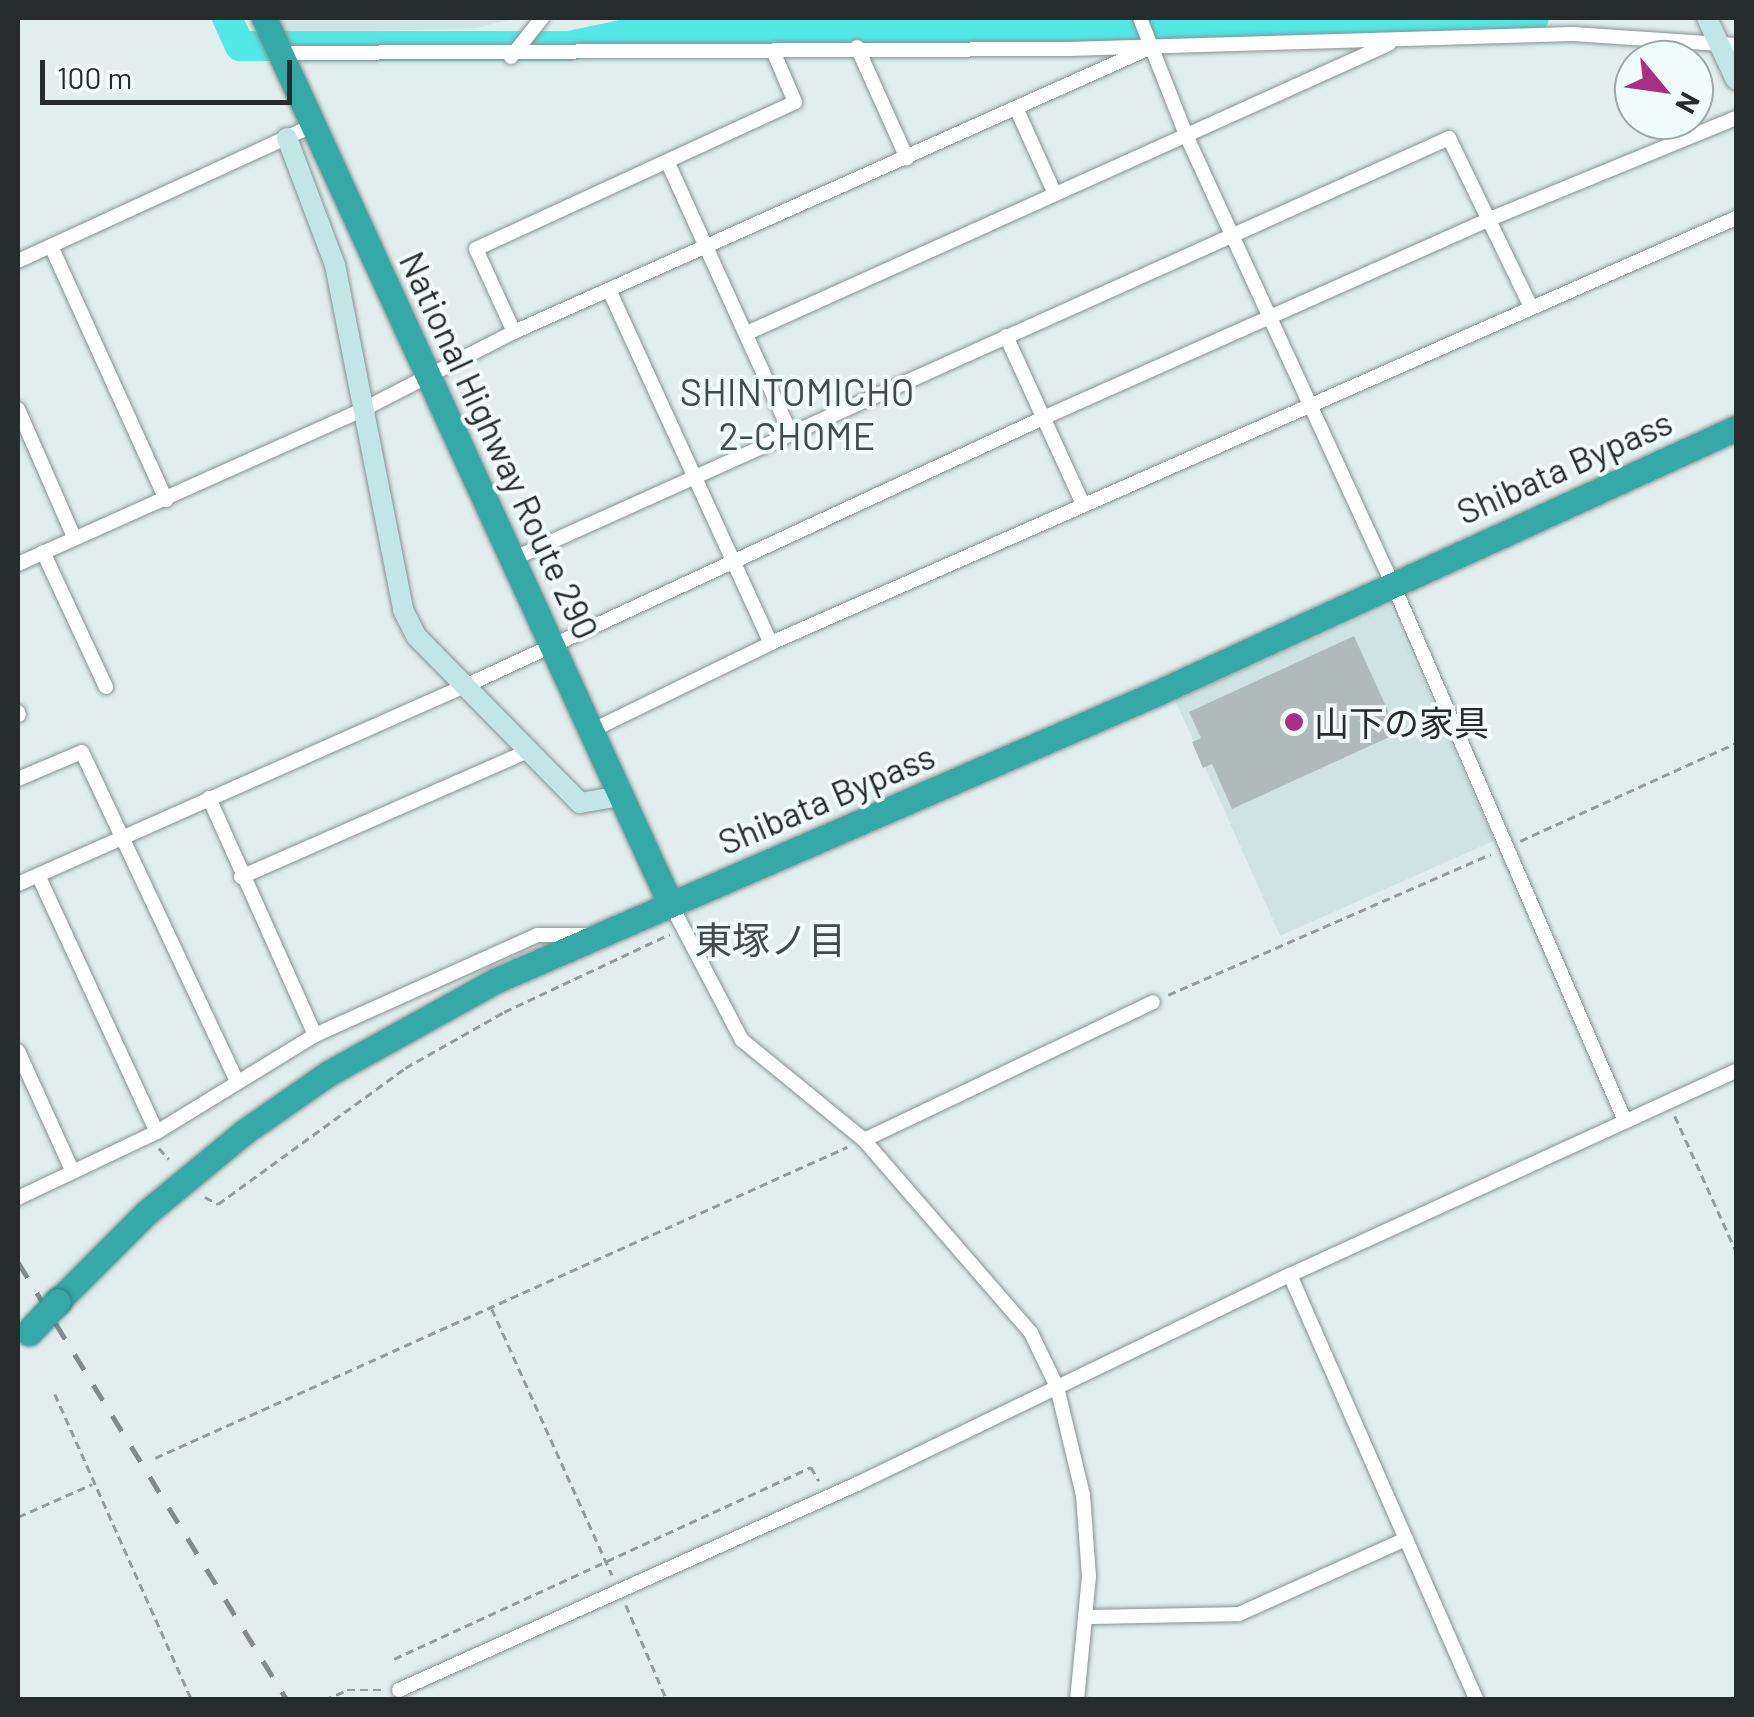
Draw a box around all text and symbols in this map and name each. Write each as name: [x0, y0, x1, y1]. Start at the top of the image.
scale bar: [45, 40, 298, 102]
north arrow: [1614, 40, 1714, 140]
text: 100 m: [57, 59, 132, 95]
text: N: [1669, 87, 1708, 120]
street label: National Highway Route 290: [392, 245, 608, 645]
district label: SHINTOMICHO 2-CHOME: [666, 369, 928, 458]
street label: Shibata Bypass: [1450, 400, 1678, 532]
place label: 山下の家具: [1314, 701, 1489, 743]
marker: 山下の家具: [1283, 711, 1305, 733]
street label: Shibata Bypass: [712, 734, 940, 862]
district label: 東塚ノ目: [694, 917, 846, 963]

